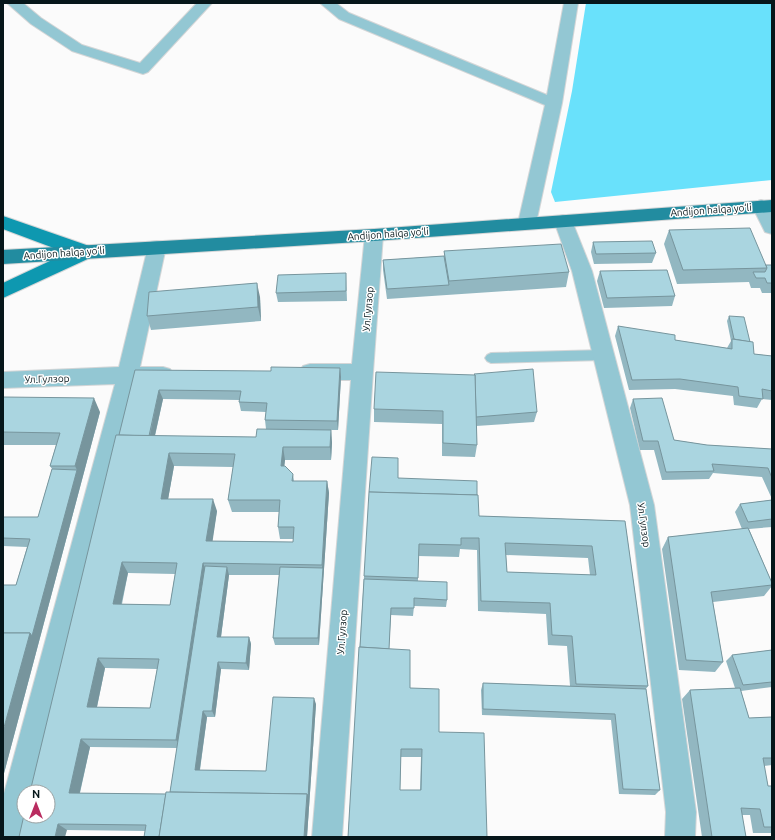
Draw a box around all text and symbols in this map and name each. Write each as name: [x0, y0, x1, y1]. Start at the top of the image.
street label: Andijon halqa yo‘li: [670, 202, 752, 218]
street label: Andijon halqa yo‘li: [347, 226, 429, 242]
street label: Andijon halqa yo‘li: [23, 245, 105, 261]
street label: Ул.Гулзор: [361, 286, 375, 332]
street label: Ул.Гулзор: [24, 373, 70, 385]
street label: Ул.Гулзор: [635, 502, 653, 548]
street label: Ул.Гулзор: [335, 609, 349, 655]
north arrow: [16, 784, 56, 824]
text: N: [32, 788, 40, 800]

